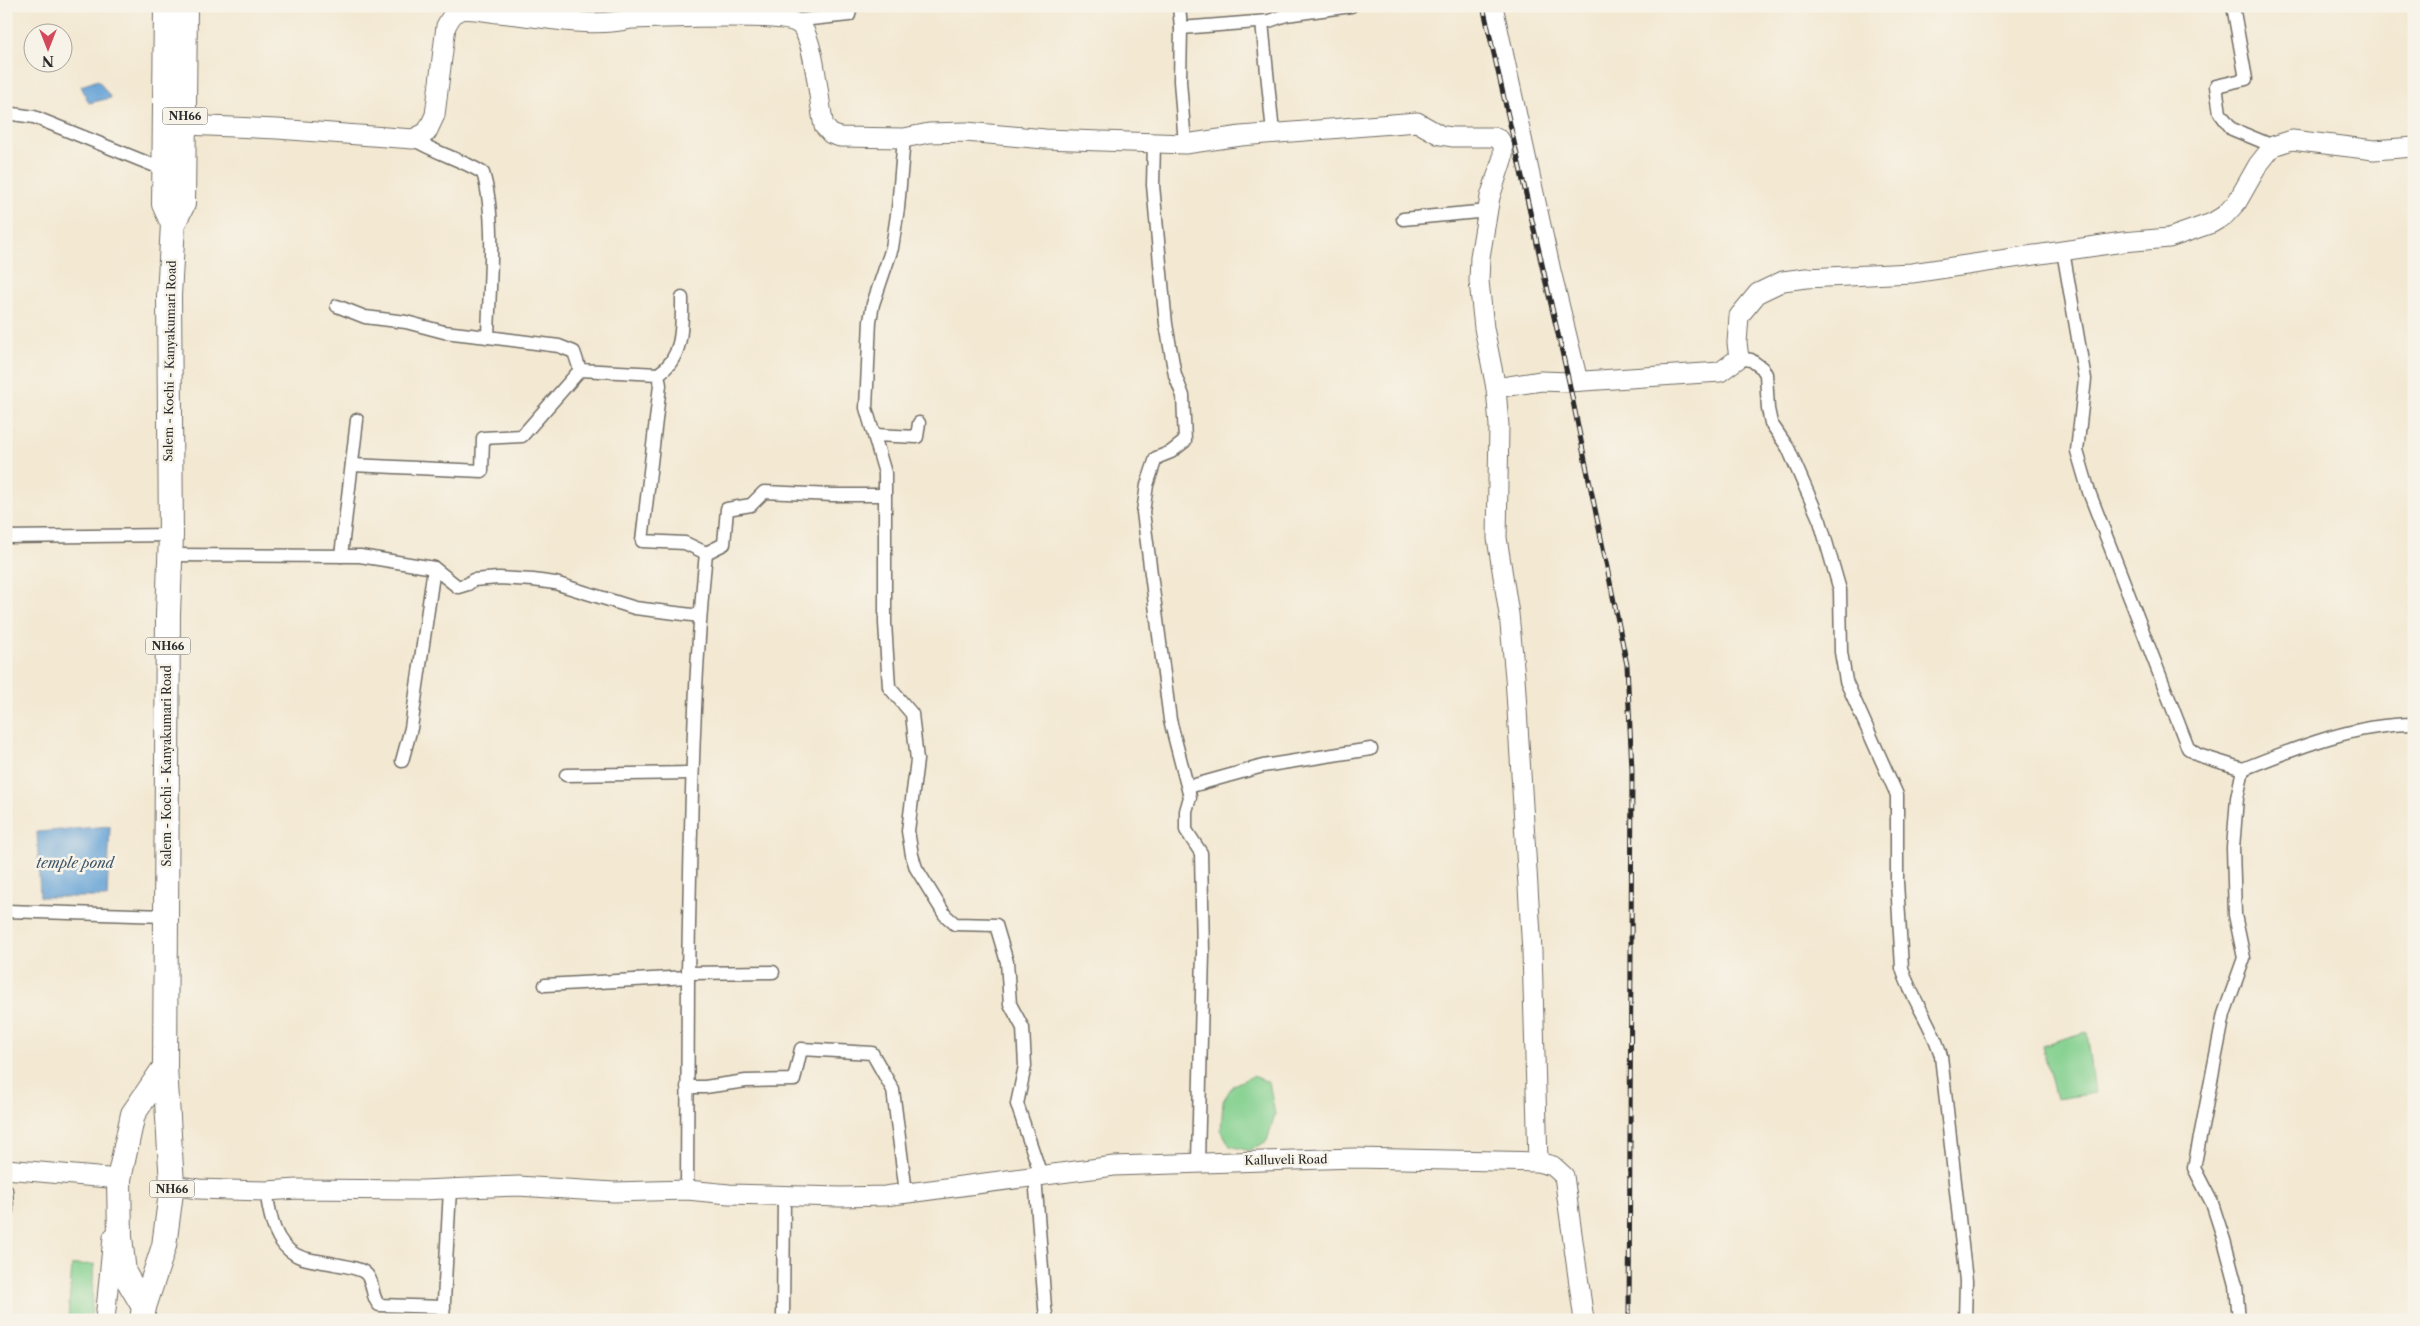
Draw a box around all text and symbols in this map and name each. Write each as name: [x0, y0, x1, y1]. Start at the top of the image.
north arrow: [22, 22, 72, 72]
text: N: [42, 52, 54, 70]
road number: NH66: [162, 108, 208, 124]
street label: Salem - Kochi - Kanyakumari Road: [160, 259, 179, 462]
road number: NH66: [146, 637, 190, 654]
street label: Salem - Kochi - Kanyakumari Road: [159, 665, 174, 867]
water label: temple pond: [36, 854, 116, 872]
street label: Kalluveli Road: [1244, 1151, 1328, 1168]
road number: NH66: [150, 1180, 194, 1198]

